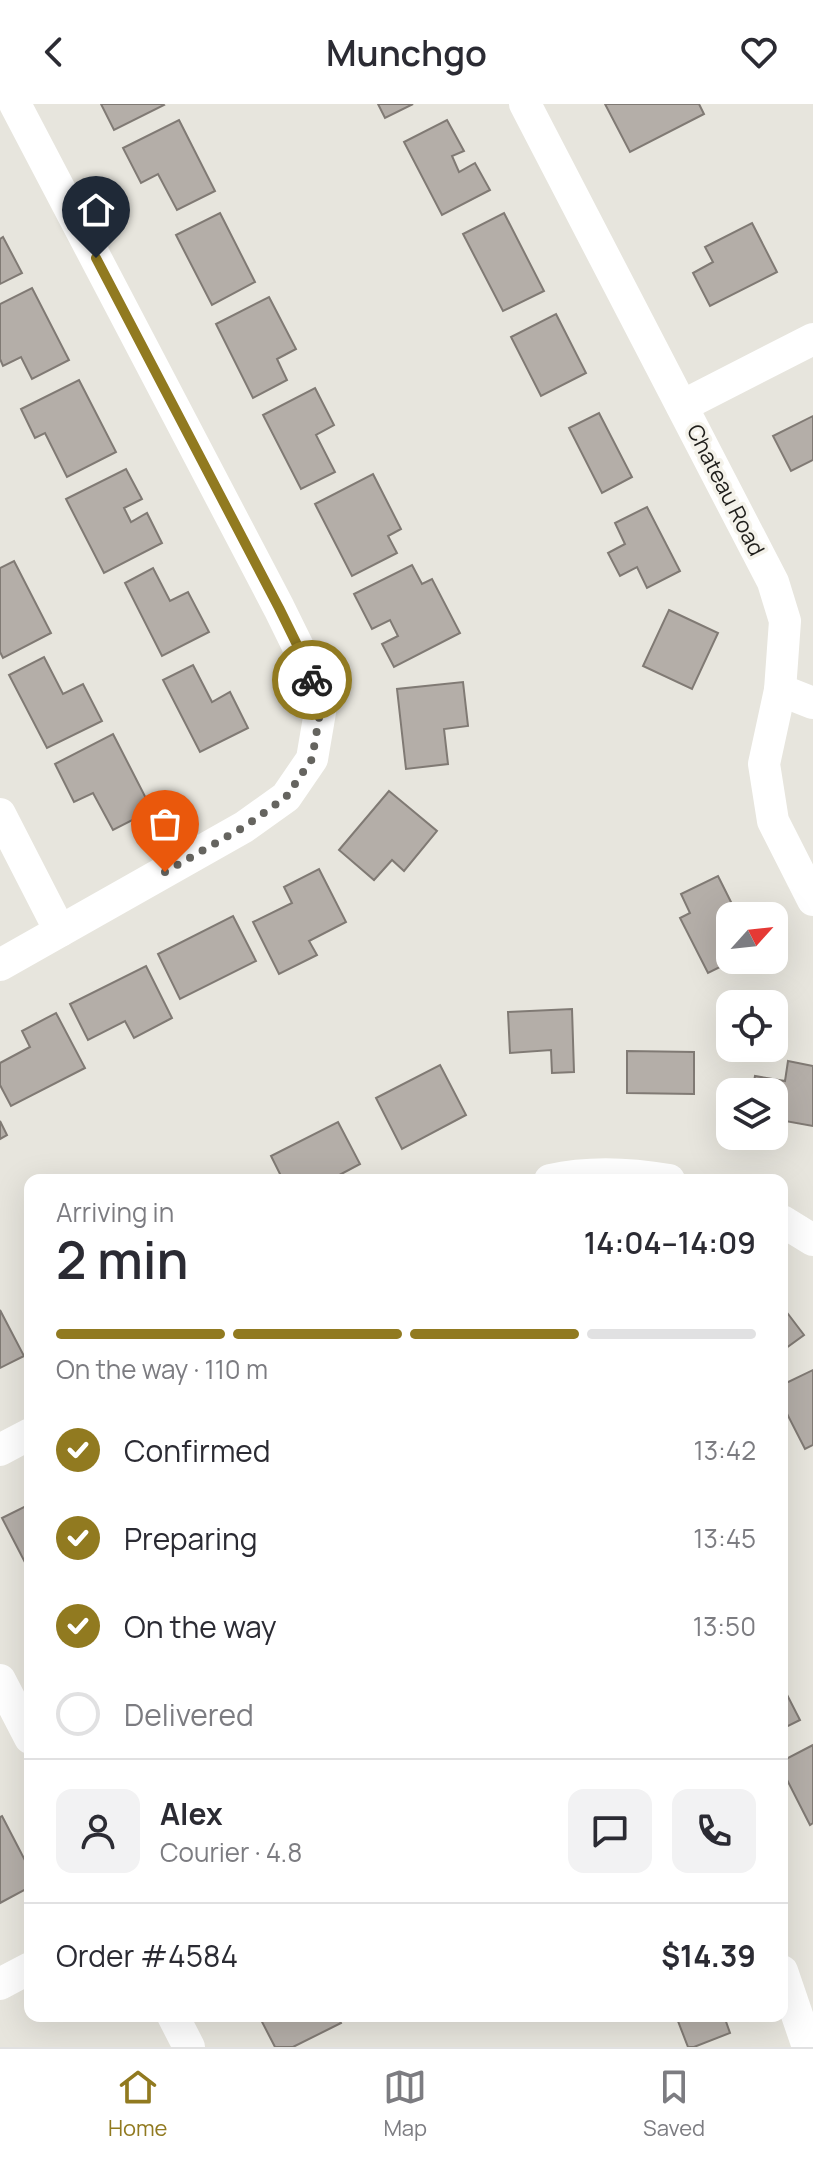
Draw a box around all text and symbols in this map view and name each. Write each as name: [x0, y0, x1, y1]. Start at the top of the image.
text: Munchgo: [326, 28, 487, 77]
icon: back: [32, 30, 76, 74]
icon: heart: [737, 30, 781, 74]
pin: [62, 176, 130, 258]
icon: home: [74, 188, 118, 232]
street label: Chateau Road: [680, 419, 772, 561]
courier: [272, 640, 352, 720]
icon: bike: [290, 658, 334, 702]
pin: [131, 790, 199, 872]
icon: bag: [143, 802, 187, 846]
north arrow: [716, 902, 788, 974]
map controls: [716, 902, 788, 1150]
button: locate: [716, 990, 788, 1062]
button: layers: [716, 1078, 788, 1150]
text: Arriving in: [56, 1194, 174, 1230]
text: 14:04–14:09: [584, 1222, 756, 1263]
text: 2 min: [56, 1224, 189, 1295]
text: On the way · 110 m: [56, 1351, 268, 1387]
icon: check: [56, 1428, 100, 1472]
text: Confirmed: [124, 1430, 271, 1471]
text: 13:42: [694, 1432, 756, 1468]
icon: check: [56, 1516, 100, 1560]
text: Preparing: [124, 1518, 258, 1559]
text: 13:45: [693, 1520, 756, 1556]
icon: check: [56, 1604, 100, 1648]
text: On the way: [124, 1606, 277, 1647]
text: 13:50: [693, 1608, 756, 1644]
text: Delivered: [124, 1694, 254, 1735]
button: person: [56, 1789, 140, 1873]
button: chat: [568, 1789, 652, 1873]
button: phone: [672, 1789, 756, 1873]
text: Alex: [160, 1793, 223, 1834]
text: Courier · 4.8: [160, 1834, 302, 1870]
text: Order #4584: [56, 1935, 238, 1976]
text: $14.39: [661, 1935, 756, 1976]
tab: Home: [108, 2065, 167, 2143]
tab: Map: [383, 2065, 427, 2143]
tab: Saved: [643, 2065, 705, 2143]

